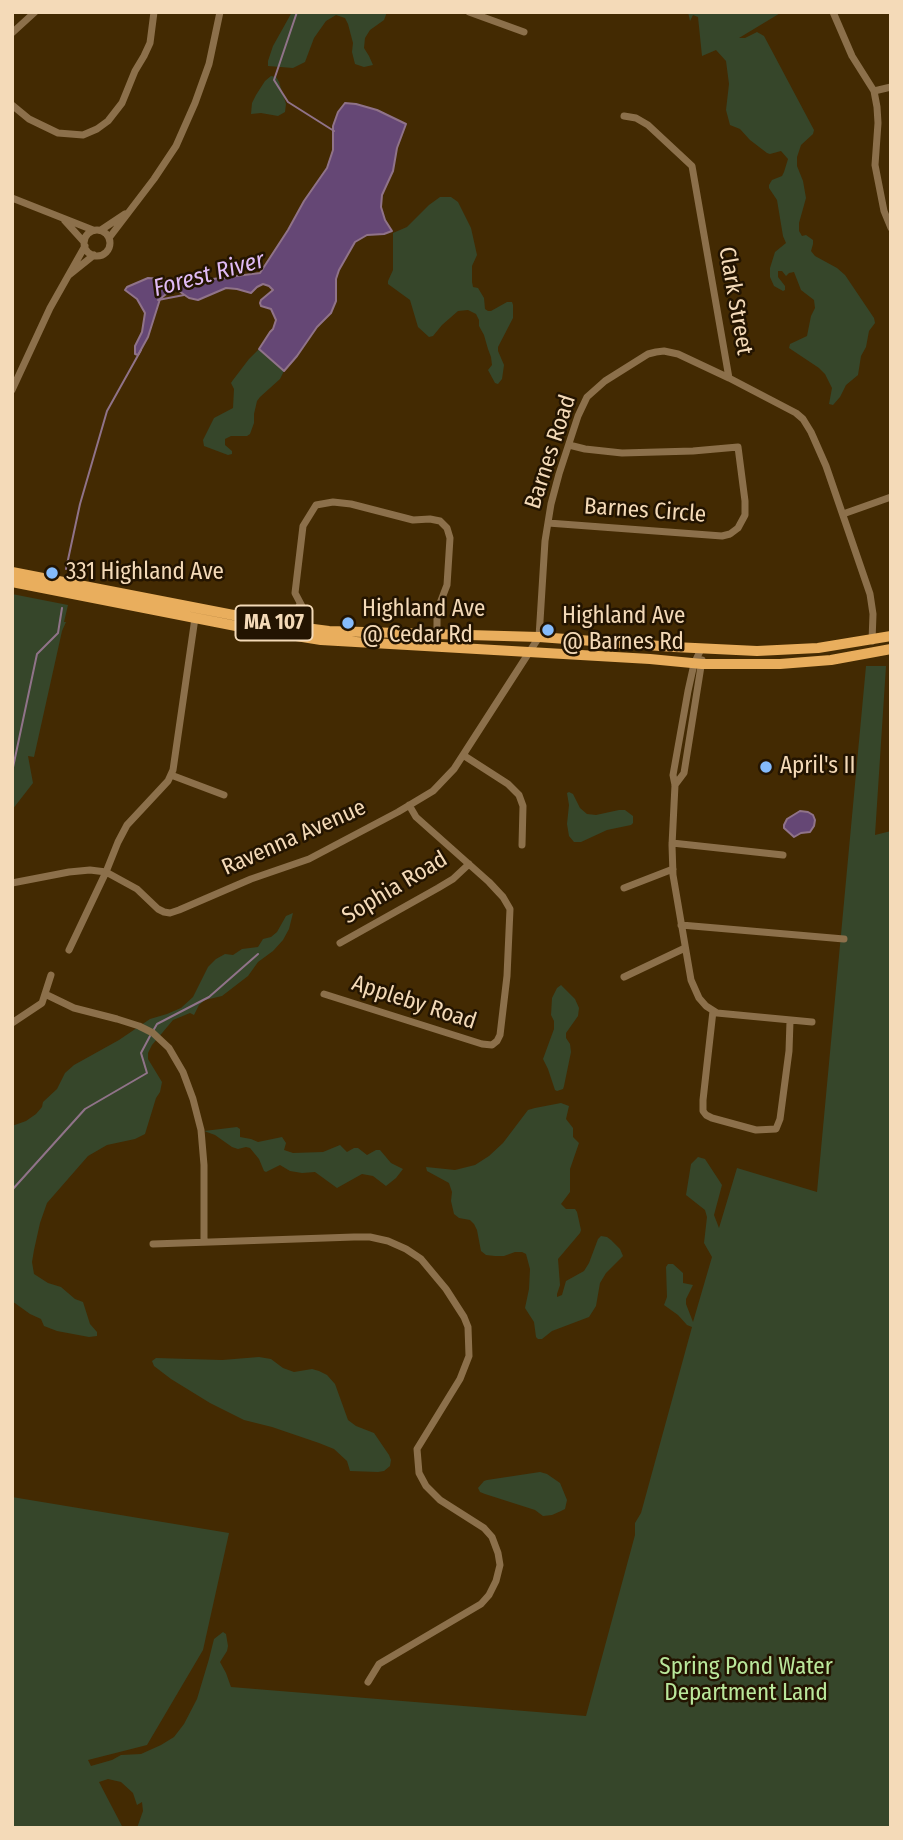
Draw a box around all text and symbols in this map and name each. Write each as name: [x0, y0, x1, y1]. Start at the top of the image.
street label: Clark Street: [712, 245, 758, 357]
water label: Forest River: [150, 246, 268, 304]
street label: Barnes Road: [520, 391, 582, 513]
street label: Barnes Circle: [583, 493, 707, 529]
place label: 331 Highland Ave: [66, 559, 224, 587]
marker: 331 Highland Ave: [44, 565, 60, 581]
place label: Highland Ave @ Cedar Rd: [362, 596, 485, 650]
place label: Highland Ave @ Barnes Rd: [562, 603, 685, 657]
road number: MA 107: [236, 606, 312, 640]
marker: Highland Ave @ Cedar Rd: [340, 615, 356, 631]
marker: Highland Ave @ Barnes Rd: [540, 622, 556, 638]
place label: April's II: [780, 753, 856, 781]
marker: April's II: [758, 759, 774, 775]
street label: Ravenna Avenue: [218, 794, 370, 882]
street label: Sophia Road: [337, 846, 453, 930]
street label: Appleby Road: [348, 970, 480, 1036]
park label: Spring Pond Water Department Land: [659, 1654, 833, 1708]

